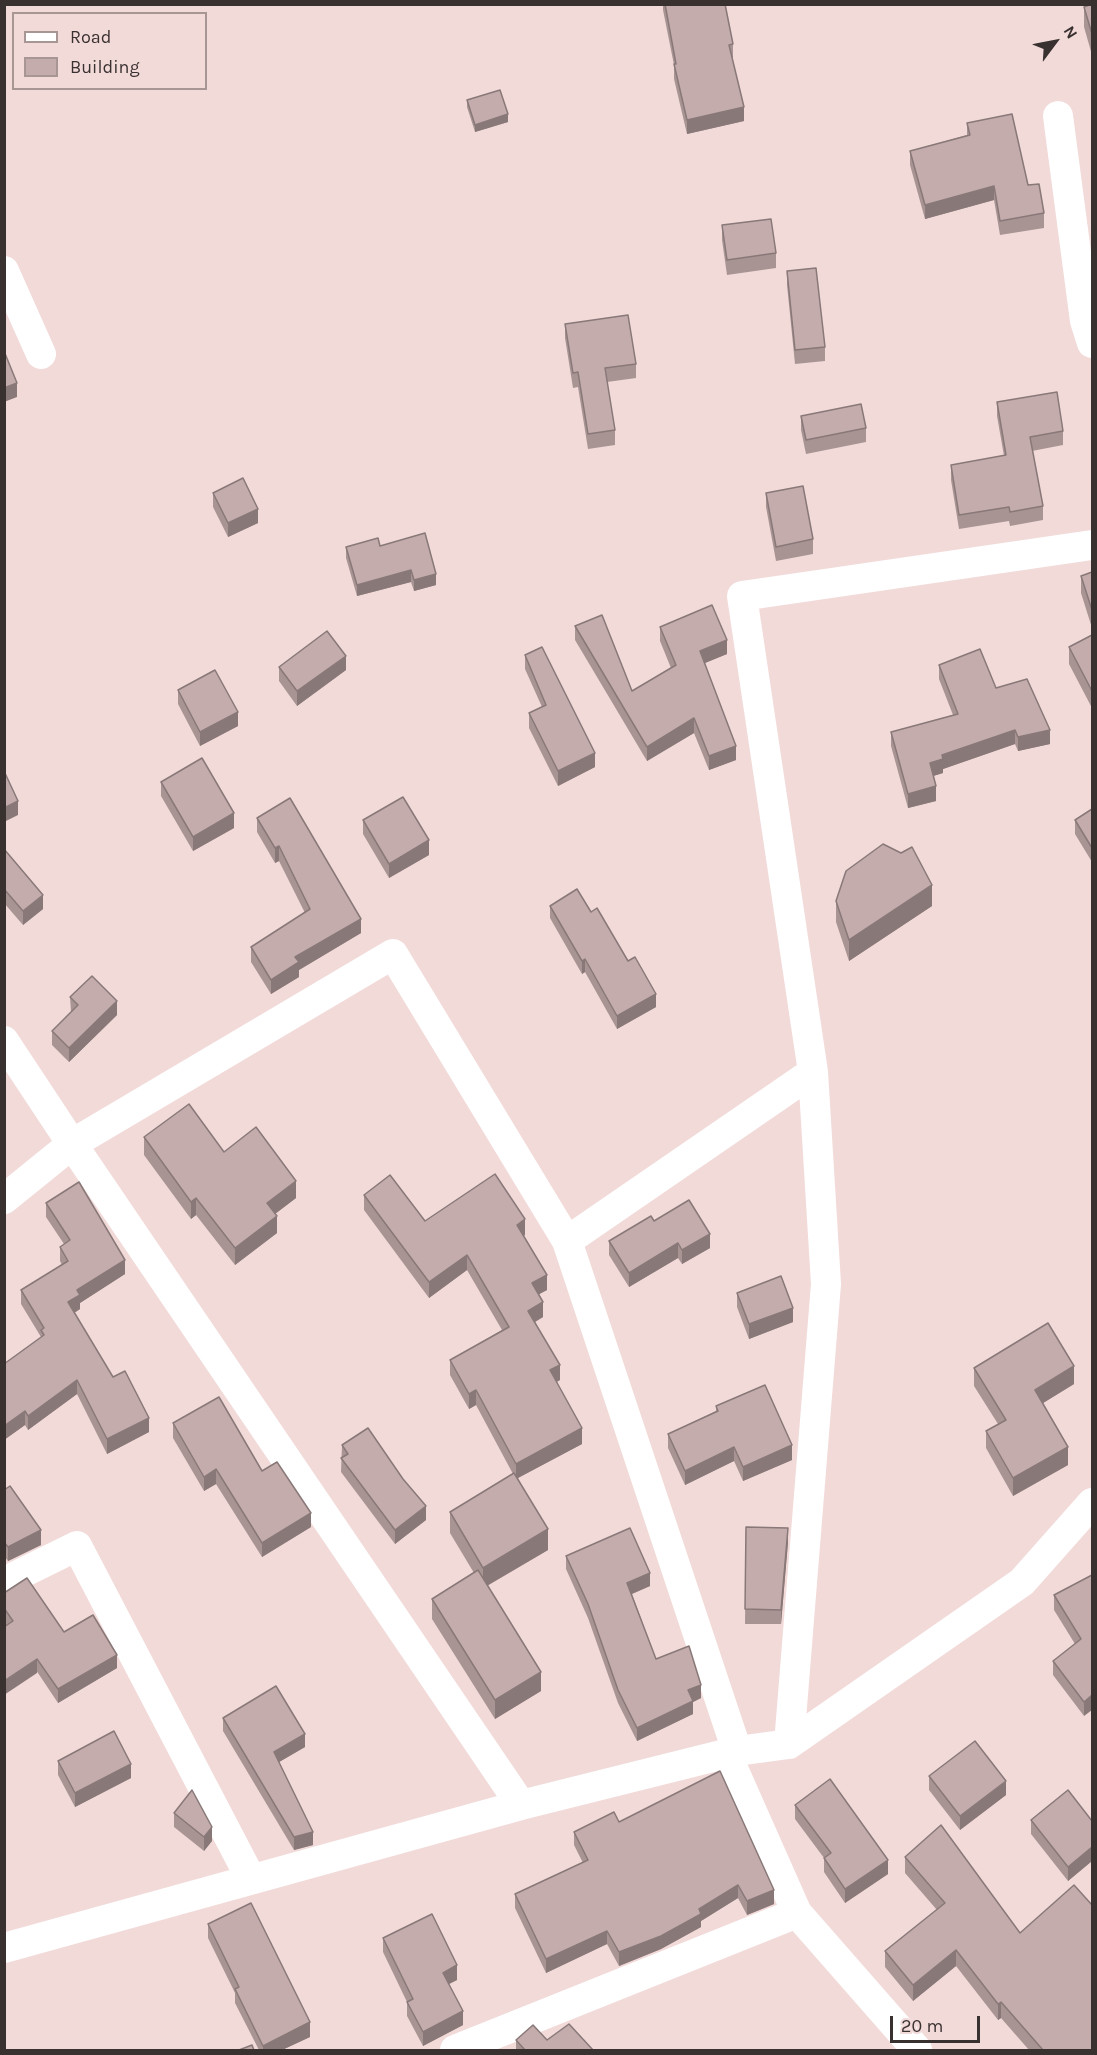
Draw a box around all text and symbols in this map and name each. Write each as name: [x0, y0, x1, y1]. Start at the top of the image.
legend: [12, 12, 207, 90]
north arrow: [1025, 12, 1085, 72]
text: N: [1060, 22, 1082, 42]
text: Road: [70, 26, 111, 48]
text: Building: [70, 56, 140, 78]
scale bar: [893, 2004, 983, 2042]
text: 20 m: [901, 2015, 943, 2037]

